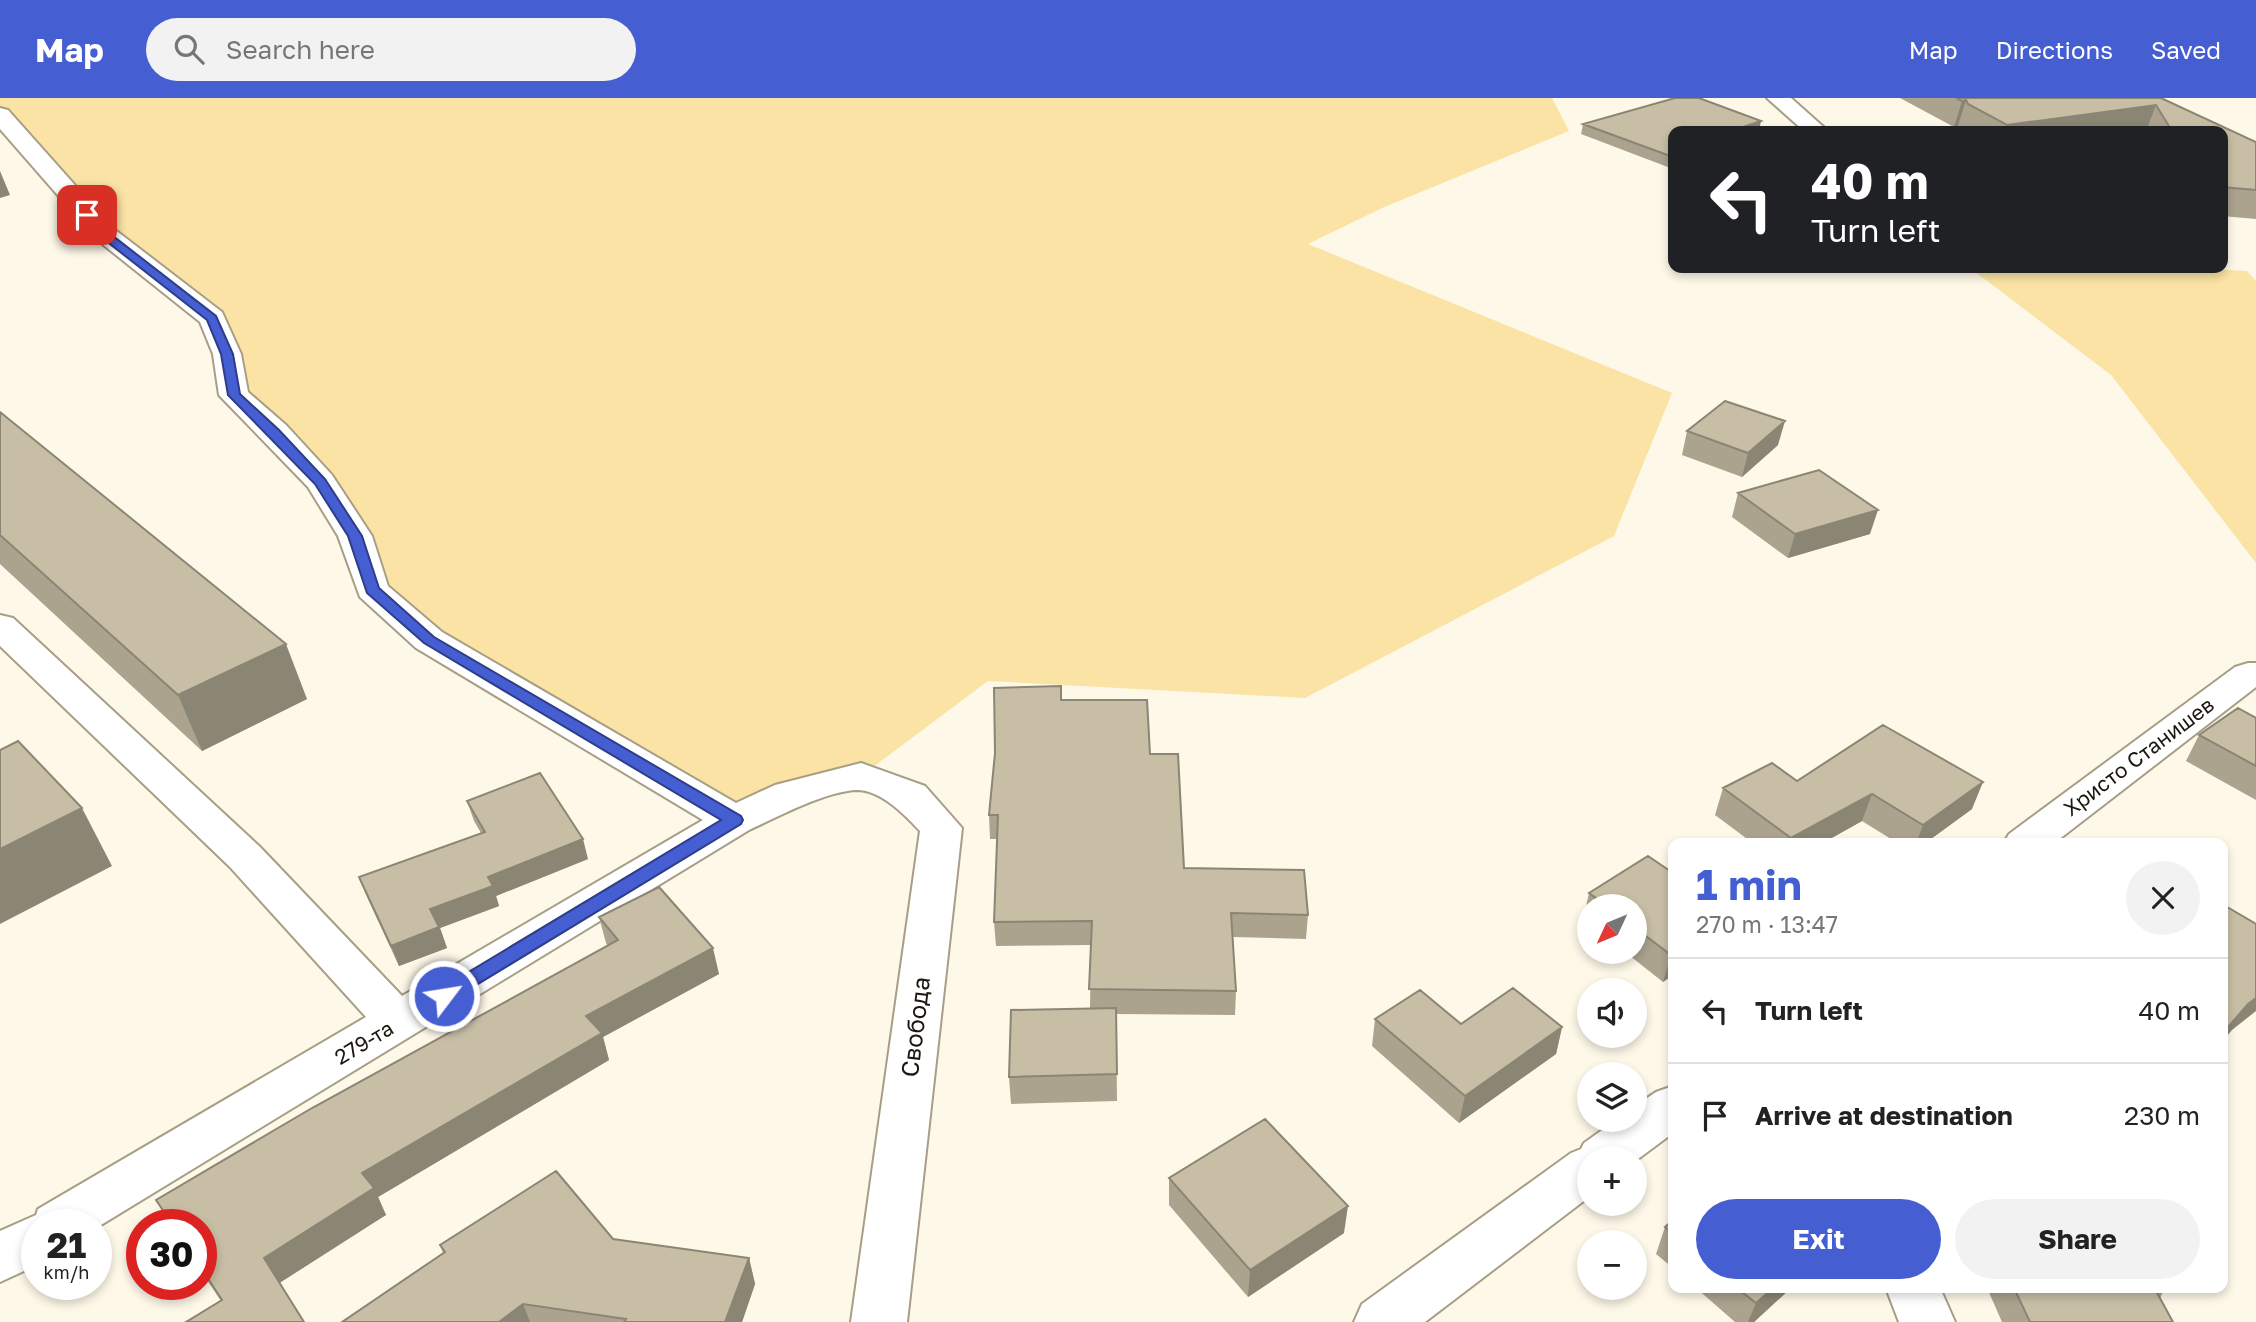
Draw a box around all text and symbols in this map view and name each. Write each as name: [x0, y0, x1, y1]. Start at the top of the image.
search box: [146, 18, 636, 81]
text: Map: [35, 30, 104, 69]
icon: search: [170, 30, 208, 68]
text: Search here: [226, 34, 375, 65]
text: Map: [1909, 35, 1958, 64]
text: Directions: [1996, 35, 2113, 64]
text: Saved: [2151, 35, 2221, 64]
text: 40 m: [1811, 151, 1929, 210]
icon: left: [1696, 154, 1787, 245]
pin: [57, 185, 117, 245]
icon: arrive: [68, 196, 106, 234]
text: Turn left: [1811, 211, 1940, 249]
street label: Христо Станишев: [2058, 691, 2219, 821]
text: 1 min: [1696, 859, 1802, 909]
button: close: [2126, 861, 2200, 935]
north arrow: [1577, 894, 1647, 964]
map controls: [1577, 894, 1647, 1300]
text: 270 m · 13:47: [1696, 910, 1838, 938]
position arrow: [407, 959, 481, 1033]
street label: Свобода: [894, 975, 935, 1079]
button: sound: [1577, 978, 1647, 1048]
icon: left: [1696, 992, 1734, 1030]
text: Turn left: [1755, 995, 1863, 1026]
text: 40 m: [2139, 995, 2200, 1026]
street label: 279-та: [329, 1015, 398, 1070]
button: layers: [1577, 1062, 1647, 1132]
icon: arrive: [1696, 1097, 1734, 1135]
text: Arrive at destination: [1755, 1100, 2013, 1131]
text: 230 m: [2124, 1100, 2200, 1131]
button: +: [1577, 1146, 1647, 1216]
button: Exit: [1696, 1199, 1941, 1279]
button: Share: [1955, 1199, 2200, 1279]
speed limit sign: 30: [126, 1209, 217, 1300]
text: 21: [47, 1224, 86, 1266]
button: −: [1577, 1230, 1647, 1300]
text: km/h: [44, 1261, 89, 1283]

